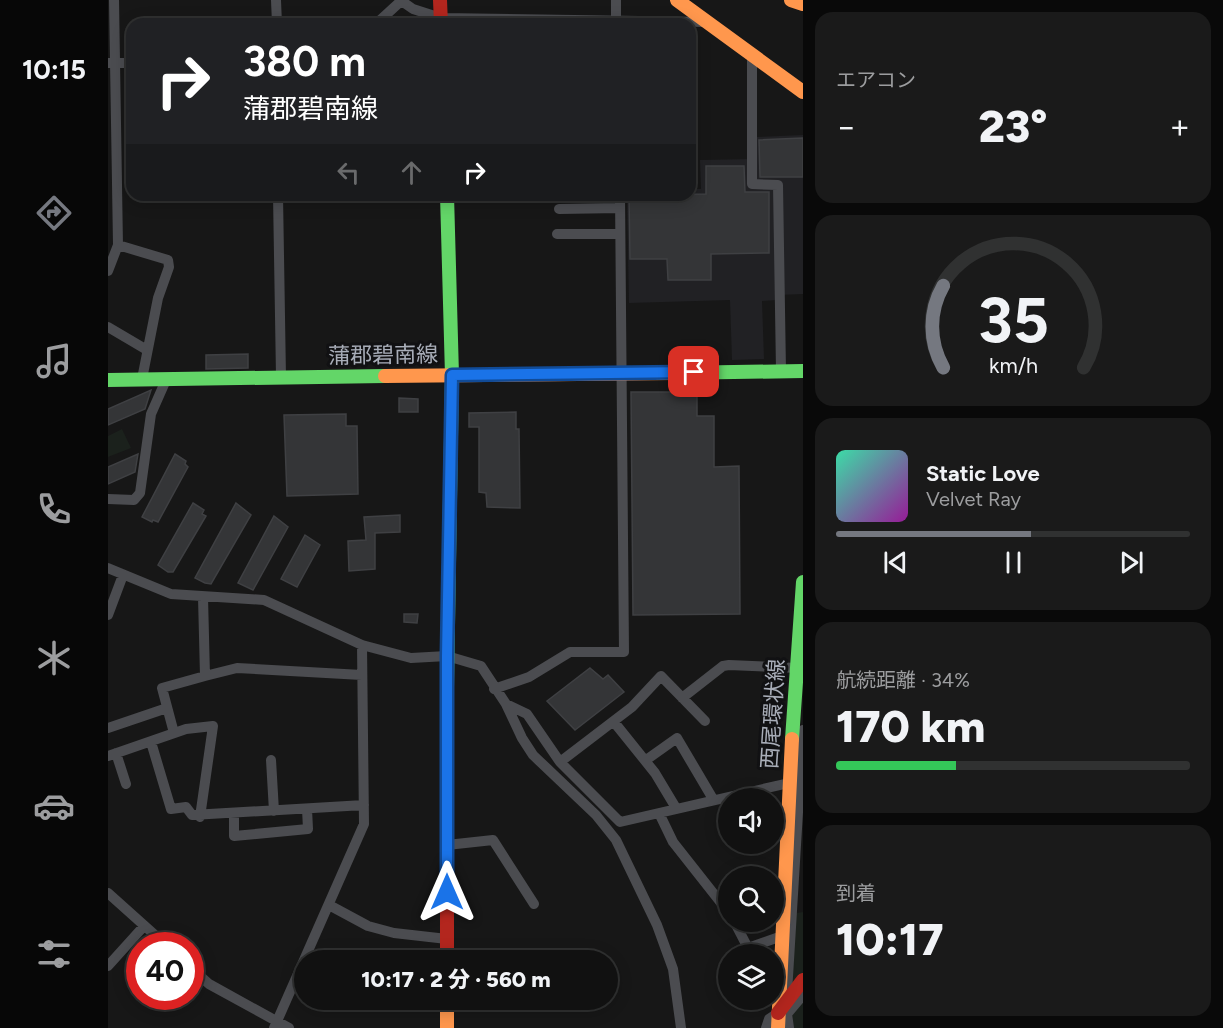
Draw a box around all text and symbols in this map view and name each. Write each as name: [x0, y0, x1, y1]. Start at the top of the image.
text: 380 m: [243, 36, 366, 87]
icon: right: [144, 42, 222, 120]
text: 10:15: [22, 53, 86, 86]
text: エアコン: [836, 68, 916, 92]
text: 蒲郡碧南線: [243, 92, 378, 125]
text: 23°: [979, 99, 1047, 153]
text: −: [836, 107, 857, 146]
text: +: [1169, 107, 1190, 146]
icon: left: [332, 156, 365, 189]
icon: ahead: [395, 156, 428, 189]
icon: right: [458, 156, 491, 189]
icon: directions: [33, 192, 75, 234]
text: 35: [978, 283, 1048, 358]
icon: music: [33, 340, 75, 382]
street label: 蒲郡碧南線: [328, 341, 438, 369]
pin: [668, 346, 719, 397]
text: km/h: [989, 353, 1037, 378]
icon: arrive: [677, 355, 710, 388]
text: Static Love: [926, 460, 1040, 487]
text: Velvet Ray: [926, 487, 1021, 511]
icon: phone: [33, 488, 75, 530]
icon: previous: [879, 546, 912, 579]
icon: pause: [997, 546, 1030, 579]
icon: next: [1115, 546, 1148, 579]
icon: climate: [33, 637, 75, 679]
street label: 西尾環状線: [756, 658, 790, 770]
text: 航続距離 · 34%: [836, 668, 970, 692]
text: 170 km: [836, 699, 985, 753]
icon: car: [33, 785, 75, 827]
map controls: [718, 788, 784, 1010]
button: sound: [718, 788, 784, 854]
position arrow: [415, 860, 479, 924]
button: search: [718, 866, 784, 932]
text: 到着: [836, 881, 876, 905]
text: 10:17: [836, 912, 944, 966]
speed limit sign: 40: [126, 932, 204, 1010]
icon: filters: [33, 933, 75, 975]
button: layers: [718, 944, 784, 1010]
text: 10:17 · 2 分 · 560 m: [361, 966, 551, 993]

